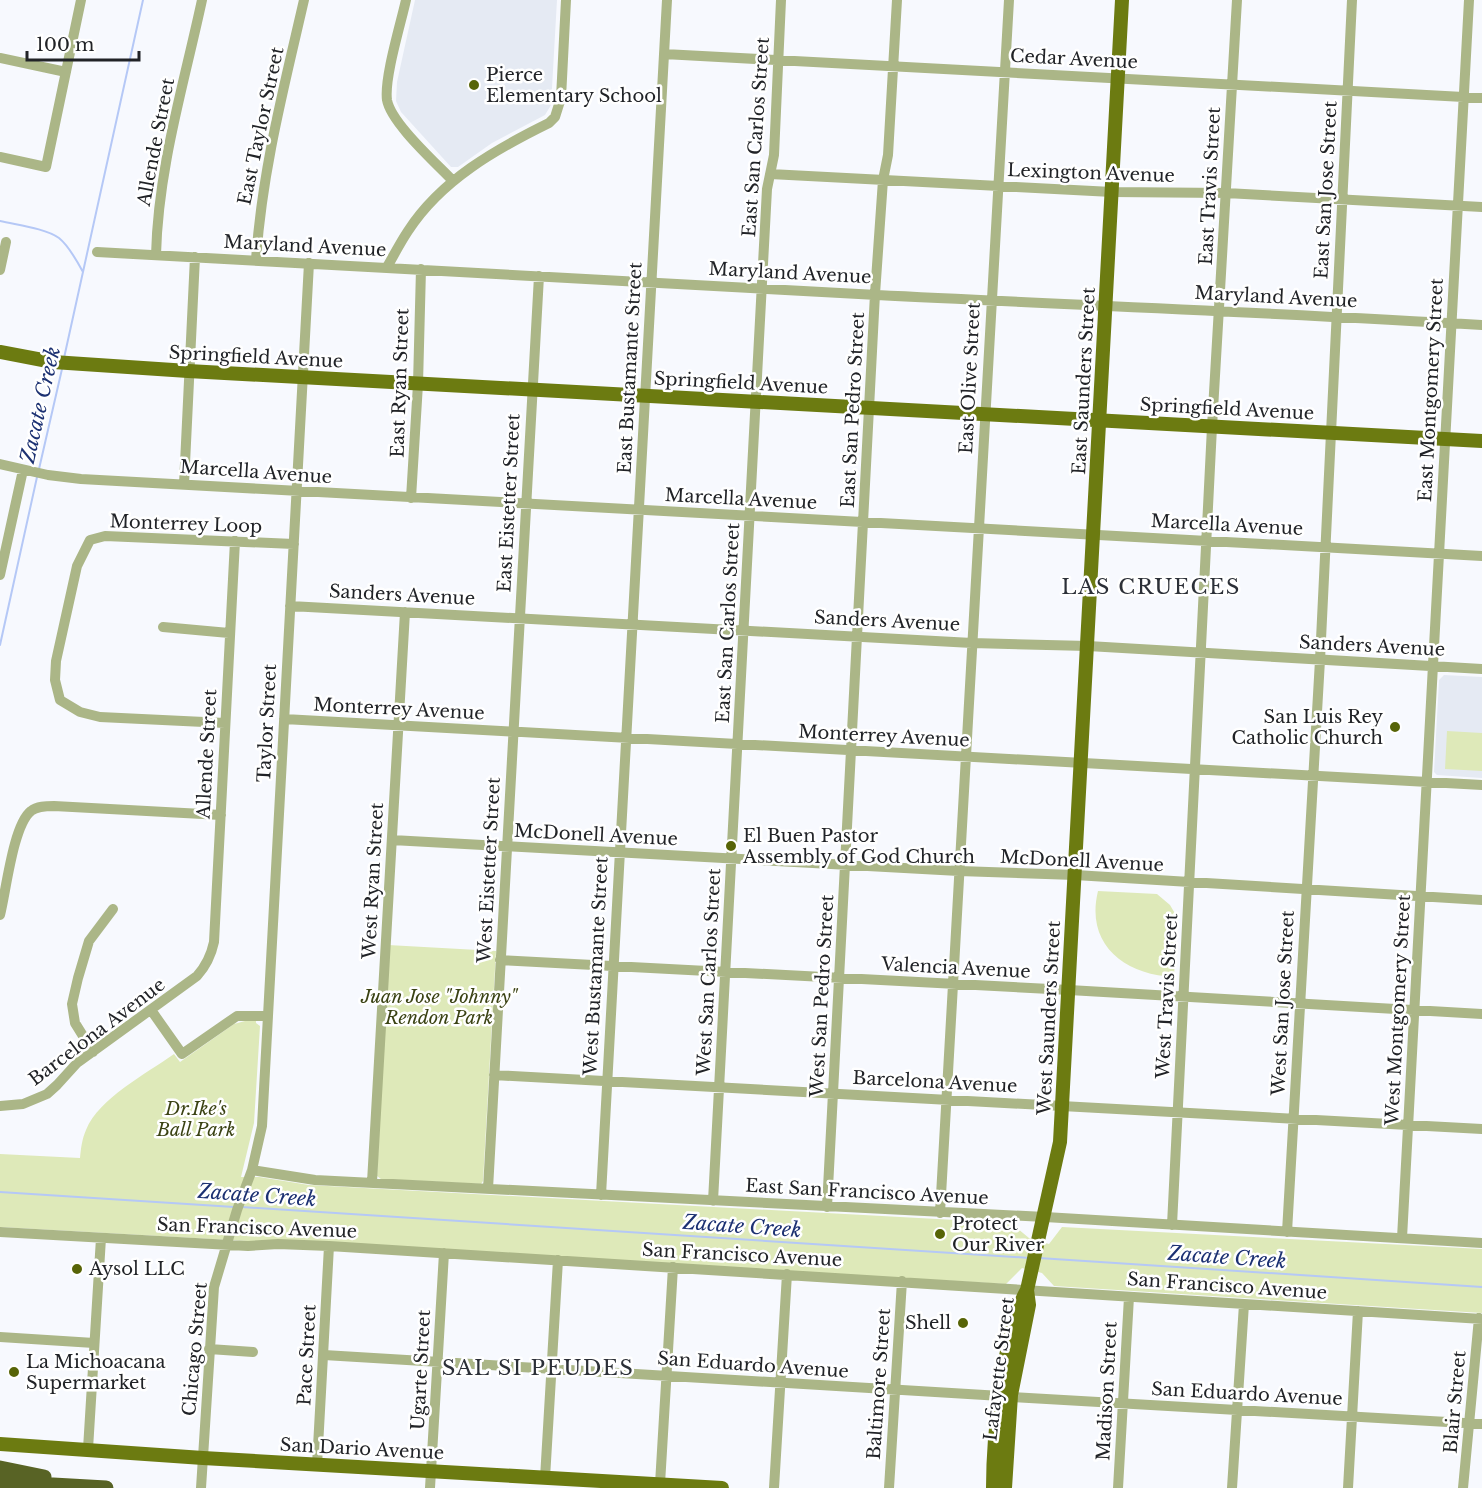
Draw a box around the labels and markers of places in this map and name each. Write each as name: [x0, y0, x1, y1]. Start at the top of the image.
place label: Pierce Elementary School: [486, 64, 662, 107]
marker: Pierce Elementary School: [467, 78, 481, 92]
place label: San Luis Rey Catholic Church: [1232, 706, 1383, 749]
marker: San Luis Rey Catholic Church: [1388, 720, 1402, 734]
place label: El Buen Pastor Assembly of God Church: [742, 825, 975, 868]
marker: El Buen Pastor Assembly of God Church: [724, 839, 738, 853]
place label: Protect Our River: [952, 1213, 1045, 1256]
marker: Protect Our River: [933, 1227, 947, 1241]
place label: Aysol LLC: [88, 1258, 185, 1280]
marker: Aysol LLC: [70, 1262, 84, 1276]
place label: Shell: [905, 1312, 951, 1334]
marker: Shell: [956, 1316, 970, 1330]
place label: La Michoacana Supermarket: [26, 1351, 166, 1394]
marker: La Michoacana Supermarket: [7, 1365, 21, 1379]

